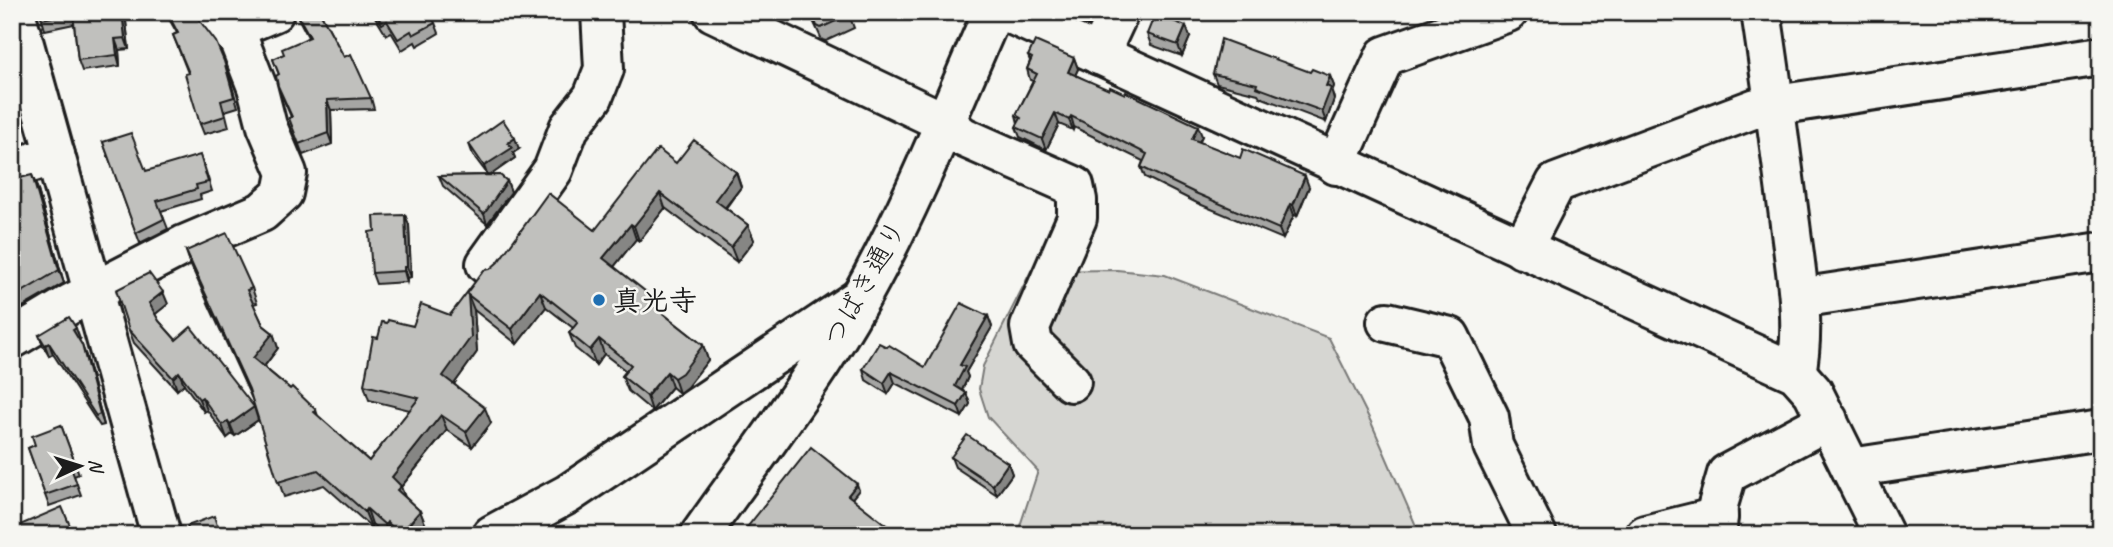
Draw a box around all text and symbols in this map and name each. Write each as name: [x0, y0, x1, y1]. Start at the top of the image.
street label: つばき通り: [815, 214, 914, 353]
place label: 真光寺: [613, 283, 697, 318]
marker: 真光寺: [591, 292, 607, 308]
north arrow: [46, 432, 116, 502]
text: N: [84, 458, 109, 475]

